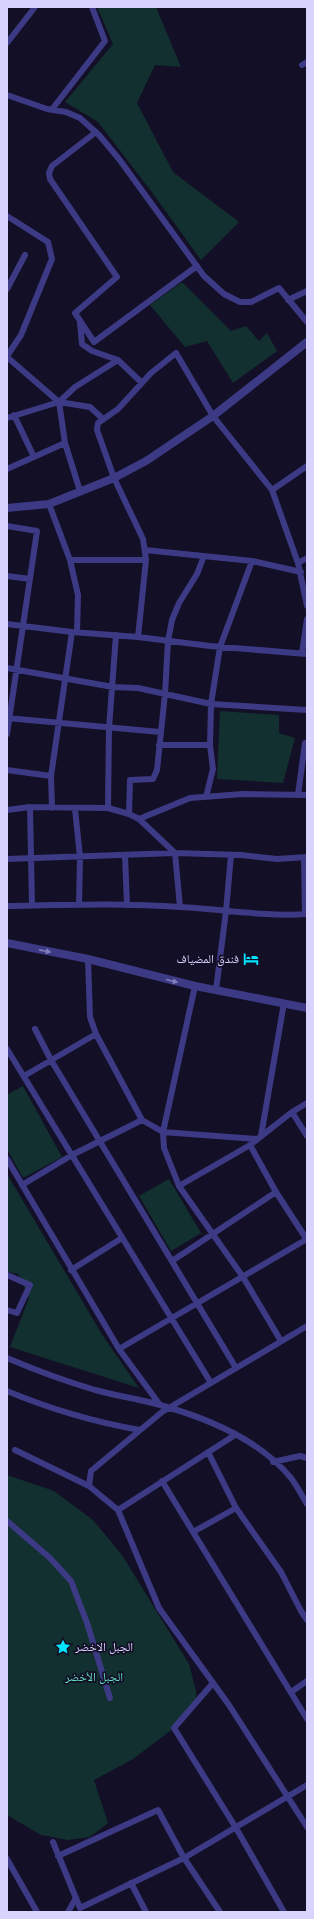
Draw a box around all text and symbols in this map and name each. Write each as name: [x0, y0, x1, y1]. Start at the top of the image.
one-way arrow: [39, 948, 51, 954]
place label: فندق المضياف: [177, 950, 239, 967]
hotel icon: فندق المضياف: [242, 950, 260, 968]
one-way arrow: [166, 978, 178, 984]
place icon: الجبل الاخضر: [54, 1638, 72, 1656]
place label: الجبل الاخضر: [74, 1638, 133, 1655]
park label: الجبل الأخضر: [64, 1668, 123, 1685]

